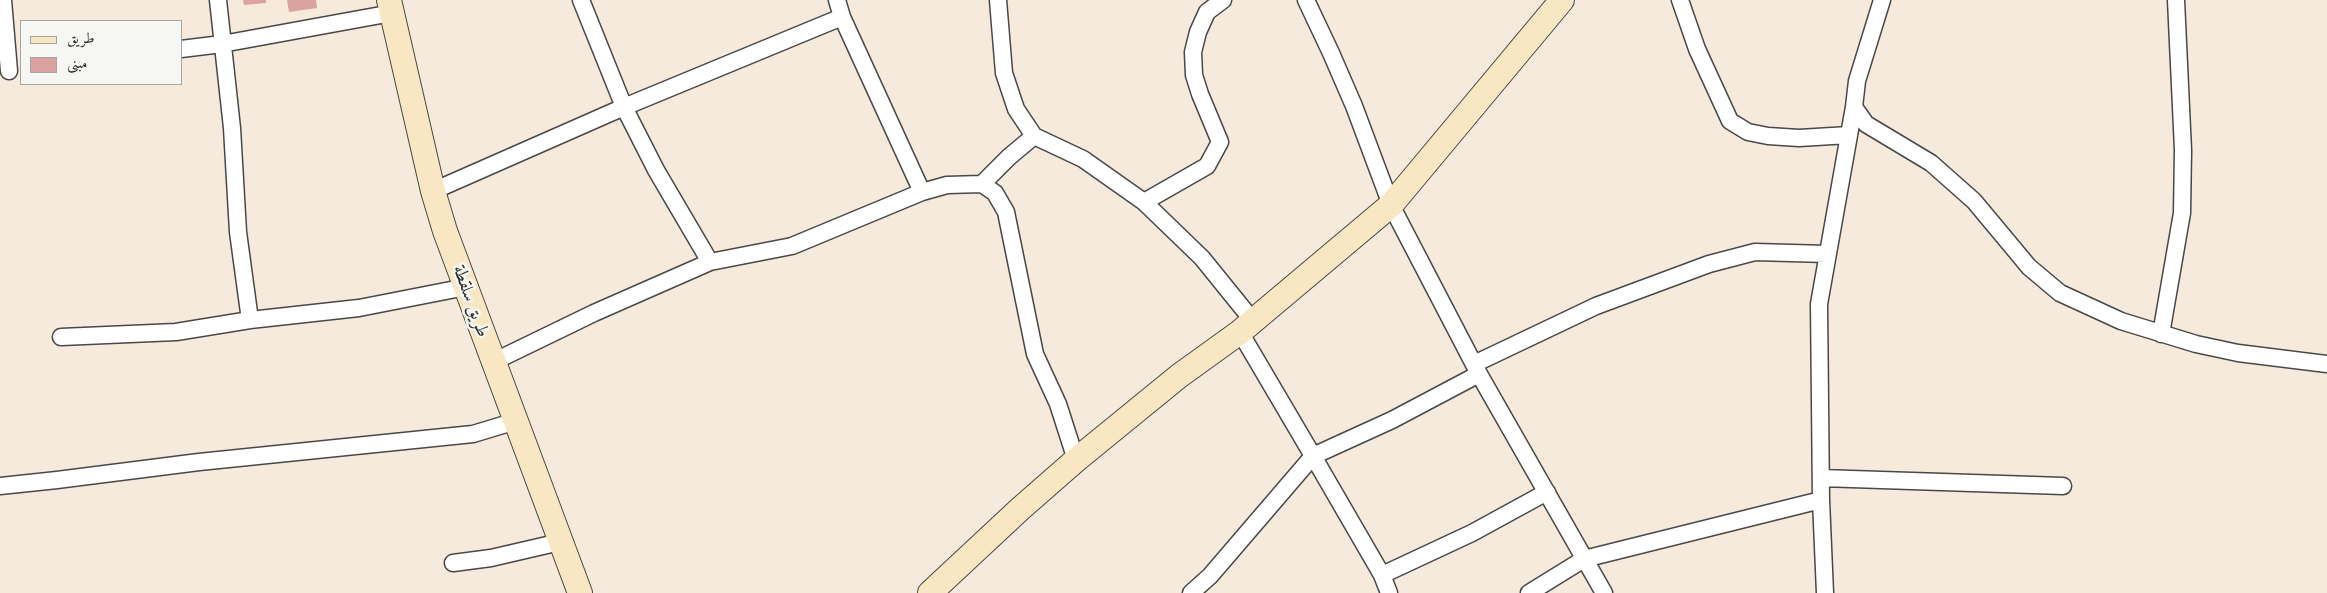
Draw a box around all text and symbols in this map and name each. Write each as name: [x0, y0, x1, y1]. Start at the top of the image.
legend: [20, 20, 182, 85]
text: طريق: [67, 28, 94, 47]
text: مبنى: [67, 53, 87, 72]
street label: طريق سلقطة: [448, 262, 494, 340]

